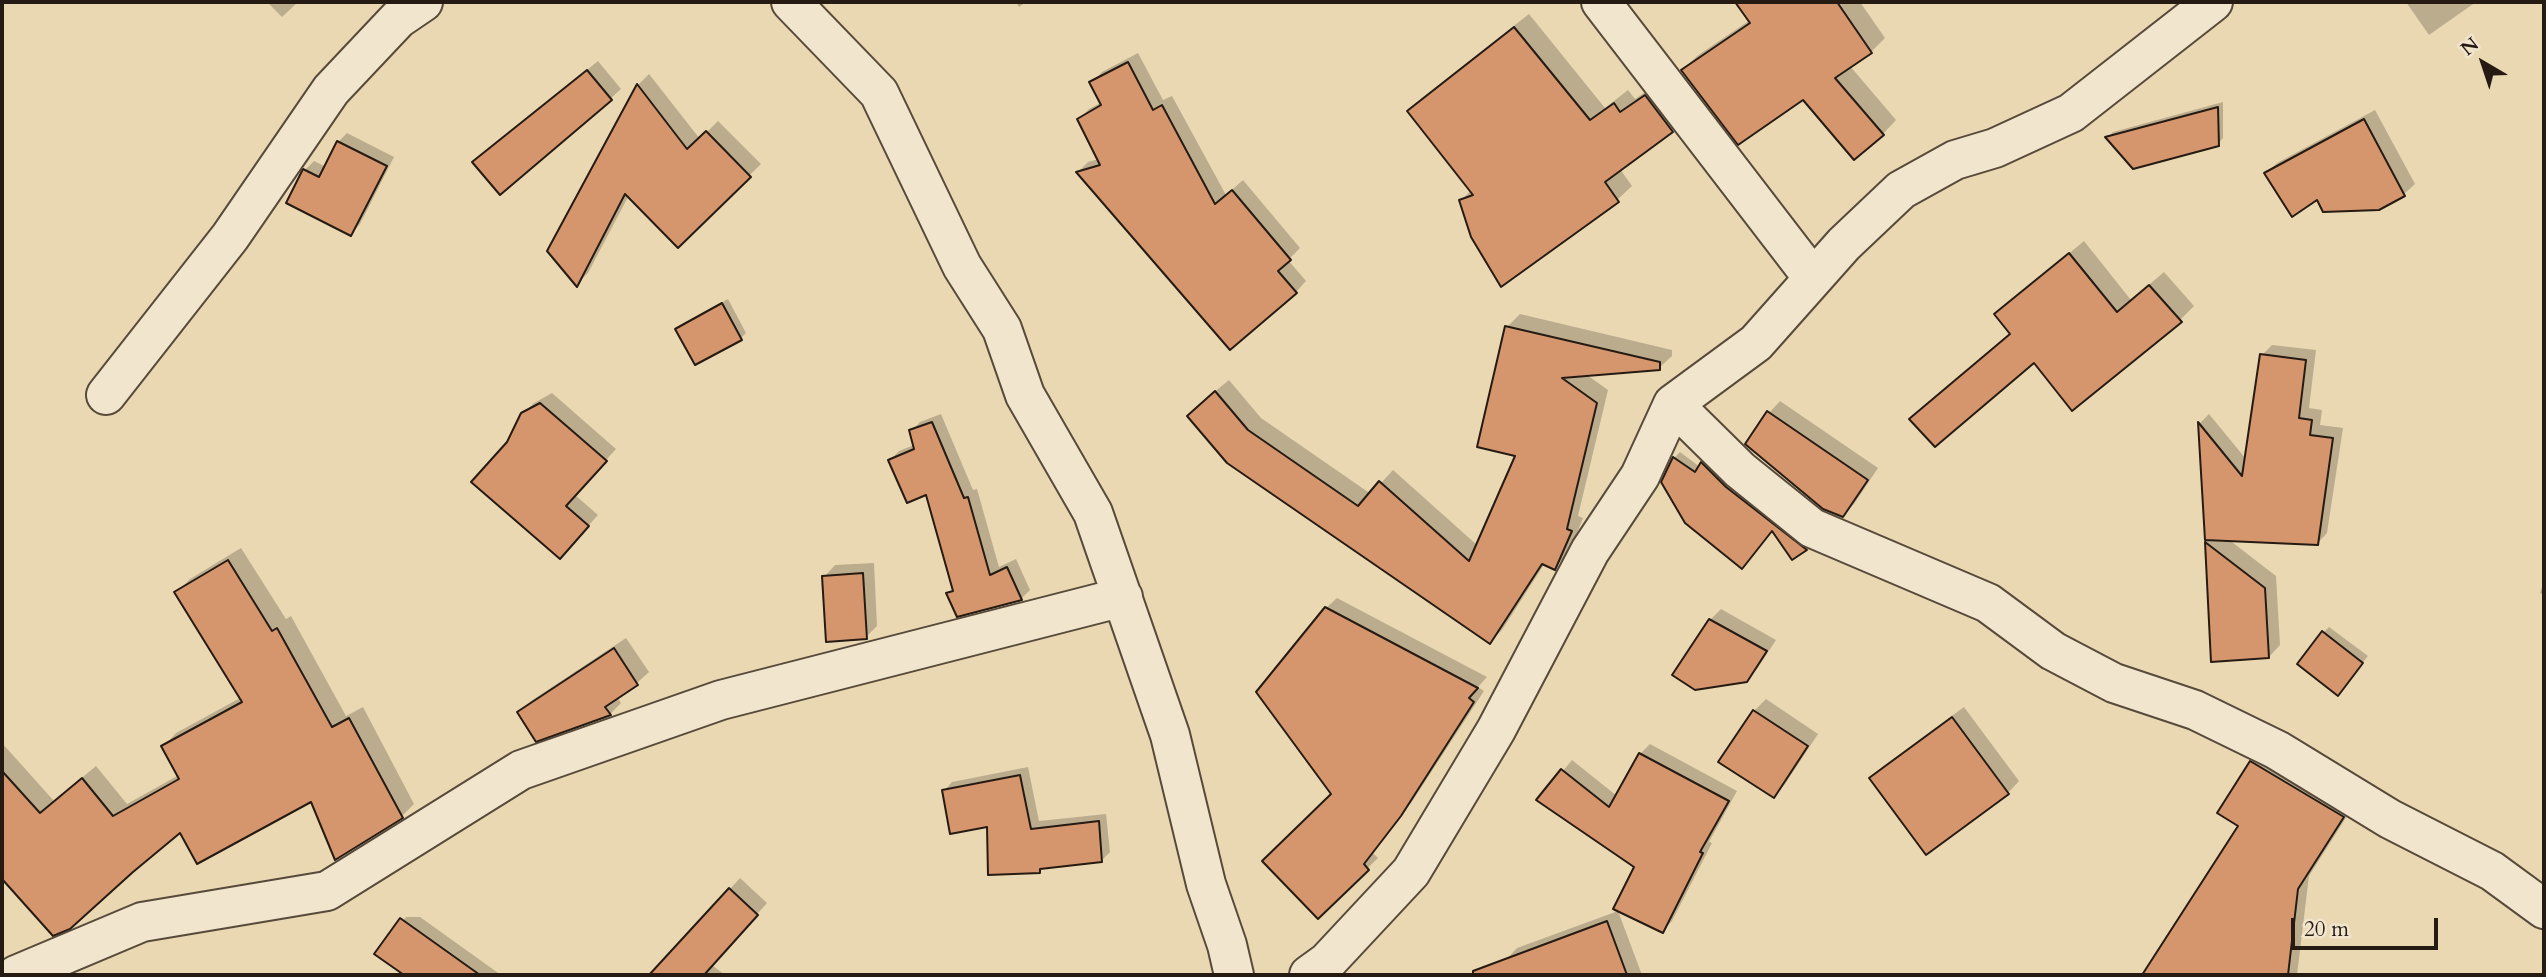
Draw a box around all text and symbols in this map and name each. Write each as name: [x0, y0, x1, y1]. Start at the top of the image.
north arrow: [2448, 28, 2518, 98]
text: N: [2455, 31, 2484, 62]
scale bar: [2294, 904, 2441, 948]
text: 20 m: [2304, 915, 2349, 944]

